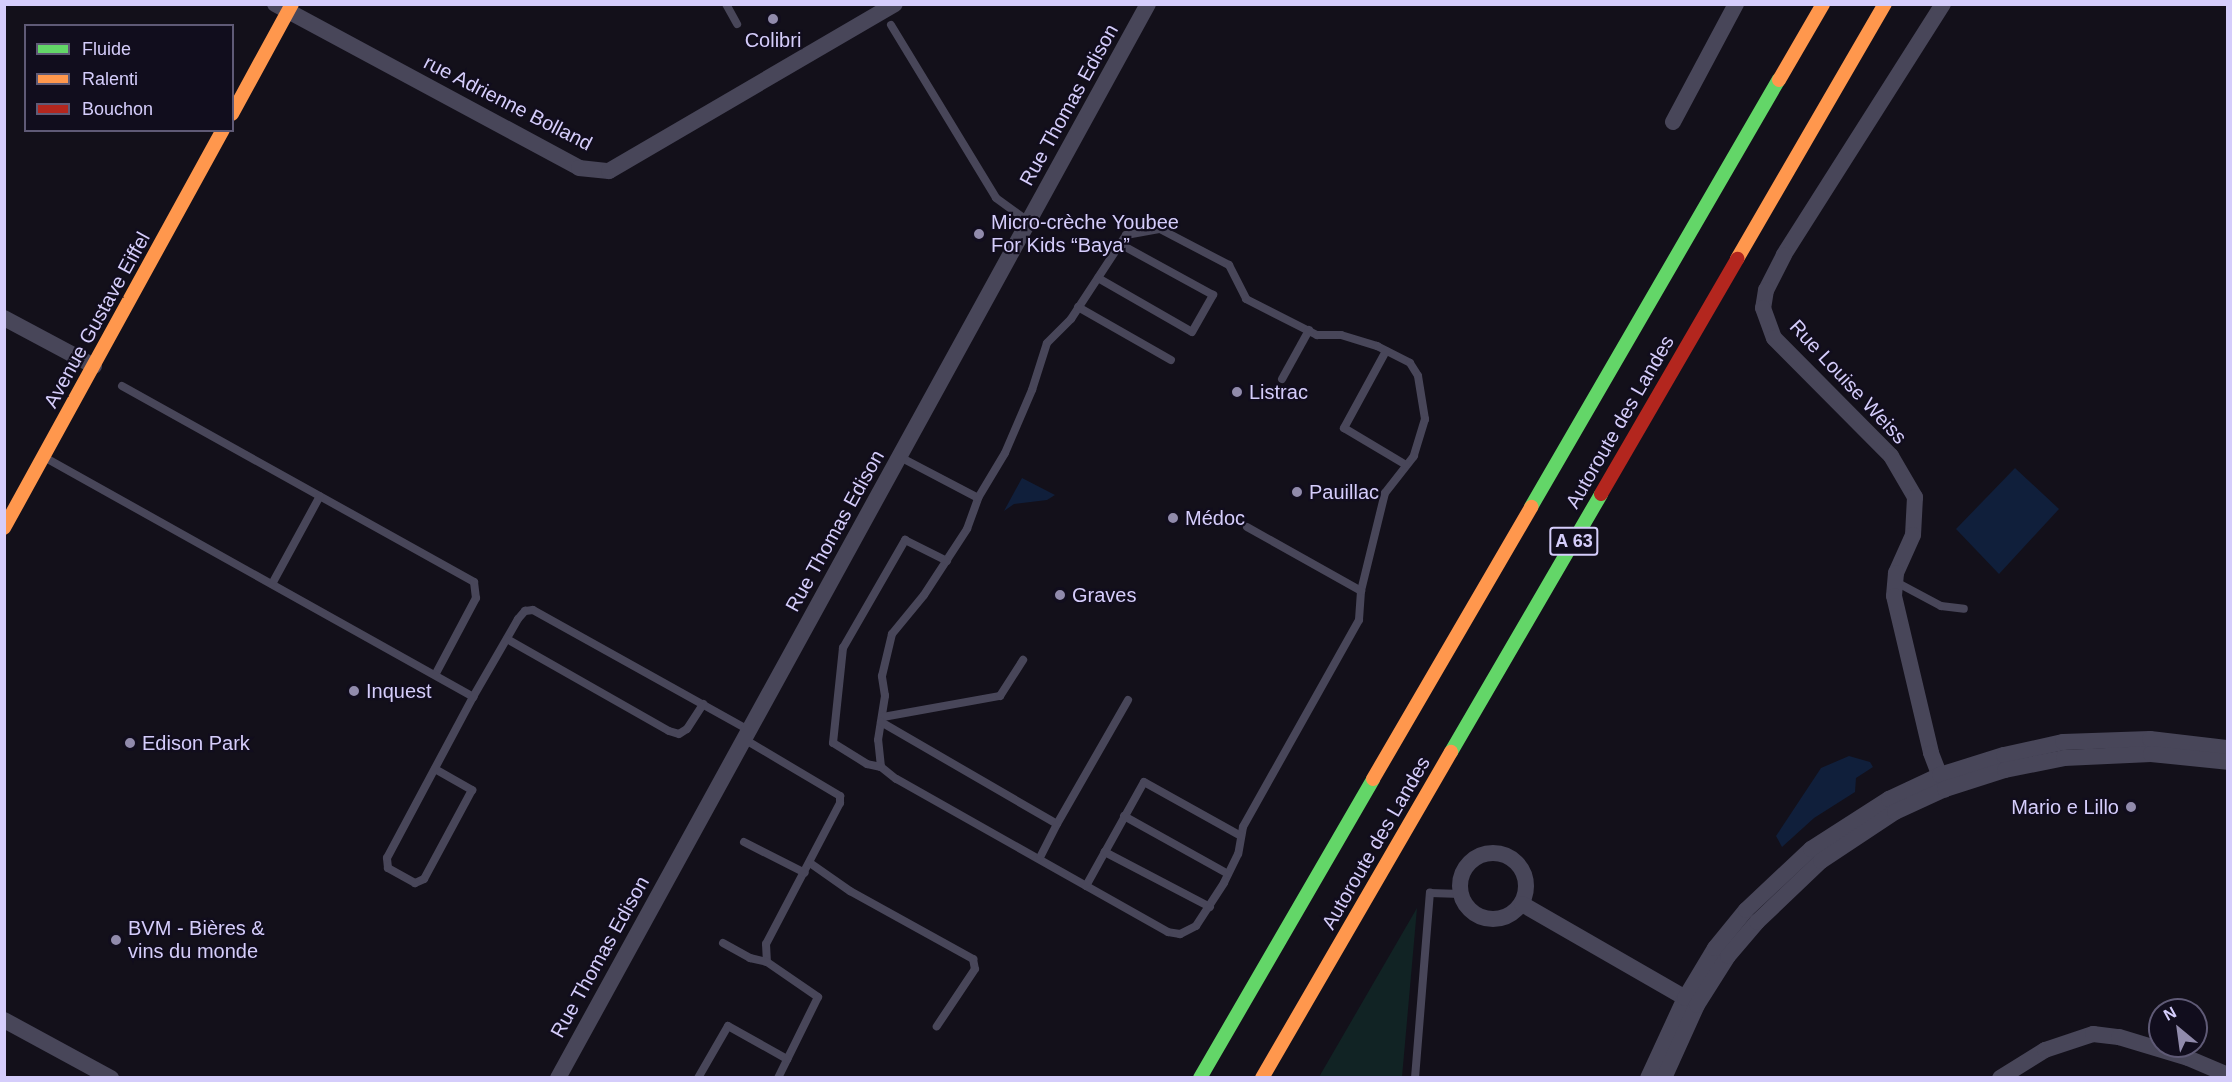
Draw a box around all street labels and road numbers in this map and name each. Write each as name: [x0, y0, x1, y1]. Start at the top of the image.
street label: Rue Thomas Edison: [1015, 20, 1123, 190]
street label: rue Adrienne Bolland: [419, 50, 597, 156]
street label: Avenue Gustave Eiffel: [39, 228, 155, 412]
street label: Rue Louise Weiss: [1784, 315, 1912, 449]
street label: Autoroute des Landes: [1561, 331, 1679, 513]
street label: Rue Thomas Edison: [781, 446, 889, 616]
road number: A 63: [1548, 526, 1600, 556]
street label: Autoroute des Landes: [1317, 752, 1435, 934]
street label: Rue Thomas Edison: [546, 872, 654, 1042]

